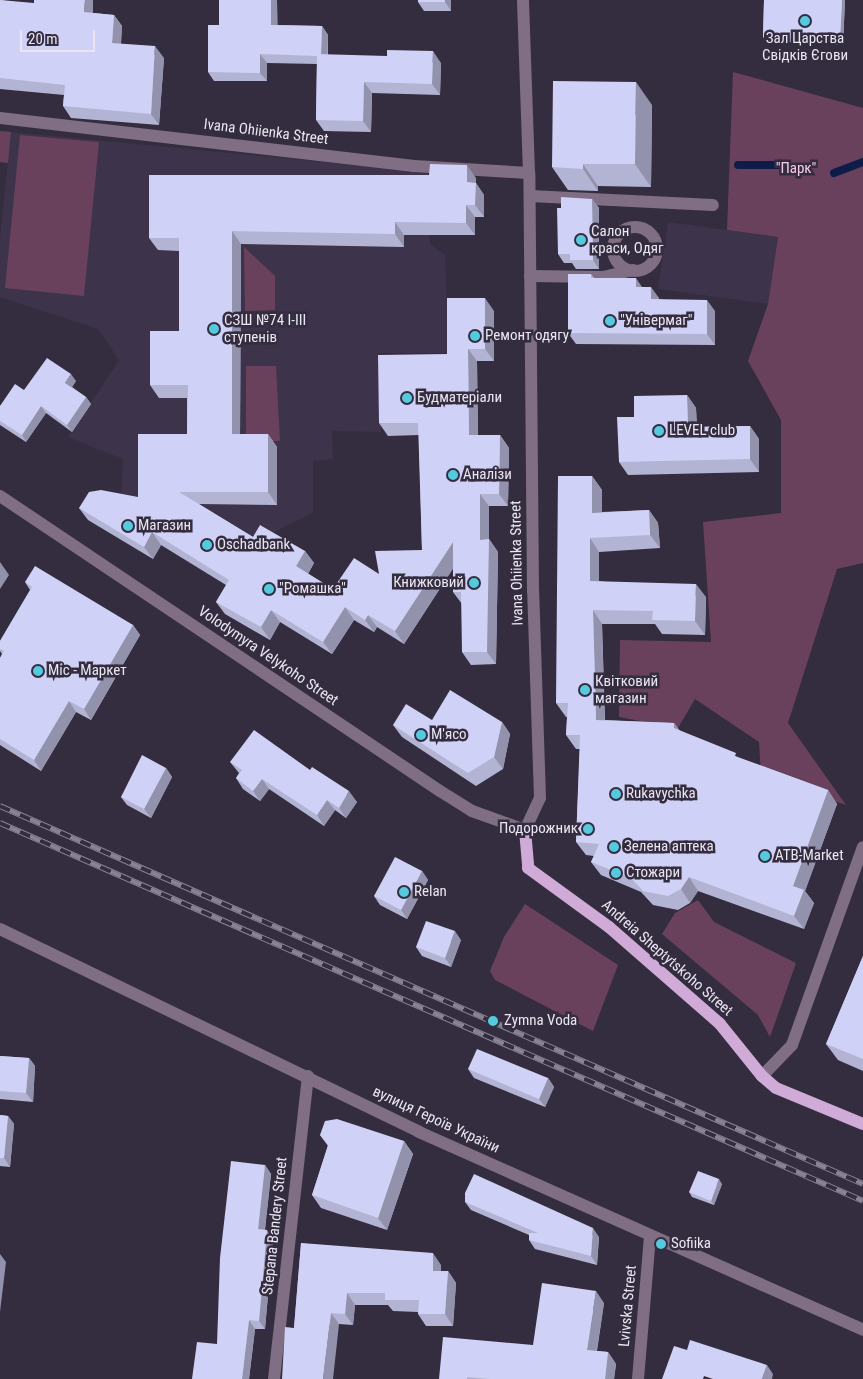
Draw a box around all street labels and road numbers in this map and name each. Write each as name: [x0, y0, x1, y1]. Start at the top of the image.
street label: Ivana Ohiienka Street: [203, 115, 329, 149]
street label: Ivana Ohiienka Street: [507, 500, 527, 626]
street label: Volodymyra Velykoho Street: [195, 602, 341, 710]
street label: Andreia Sheptytskoho Street: [598, 896, 736, 1020]
street label: вулиця Героїв України: [370, 1083, 502, 1157]
street label: Stepana Bandery Street: [259, 1156, 291, 1296]
street label: Lvivska Street: [615, 1264, 641, 1348]

